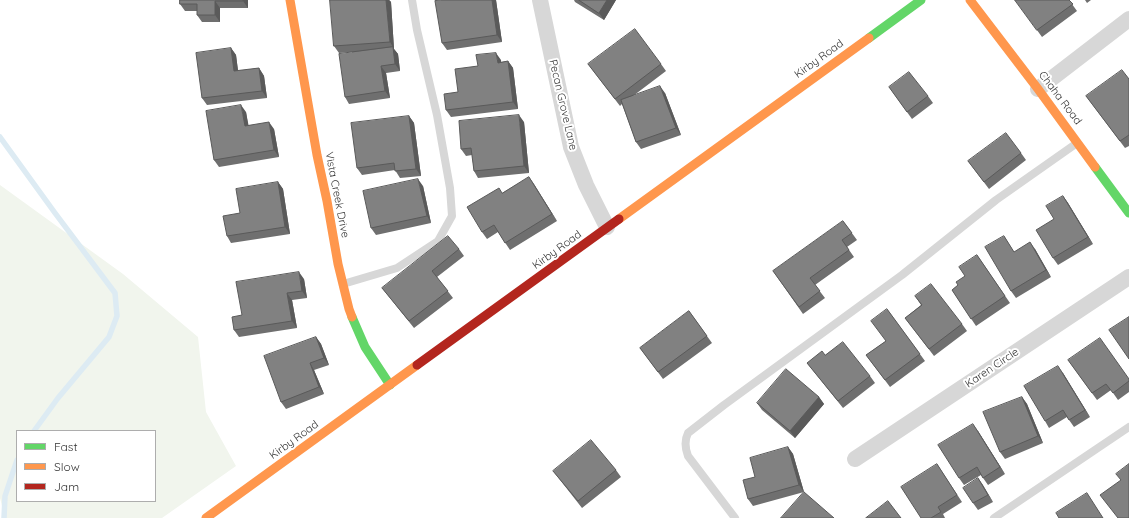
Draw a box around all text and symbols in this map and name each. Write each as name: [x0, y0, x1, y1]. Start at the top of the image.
street label: Kirby Road: [792, 37, 846, 81]
street label: Pecan Grove Lane: [546, 58, 580, 152]
street label: Chaha Road: [1036, 69, 1084, 127]
street label: Vista Creek Drive: [322, 151, 352, 239]
street label: Kirby Road: [530, 228, 584, 272]
street label: Karen Circle: [963, 345, 1021, 391]
street label: Kirby Road: [267, 418, 321, 462]
legend: [16, 430, 156, 502]
text: Fast: [54, 439, 78, 454]
text: Slow: [54, 459, 80, 474]
text: Jam: [54, 479, 79, 494]

